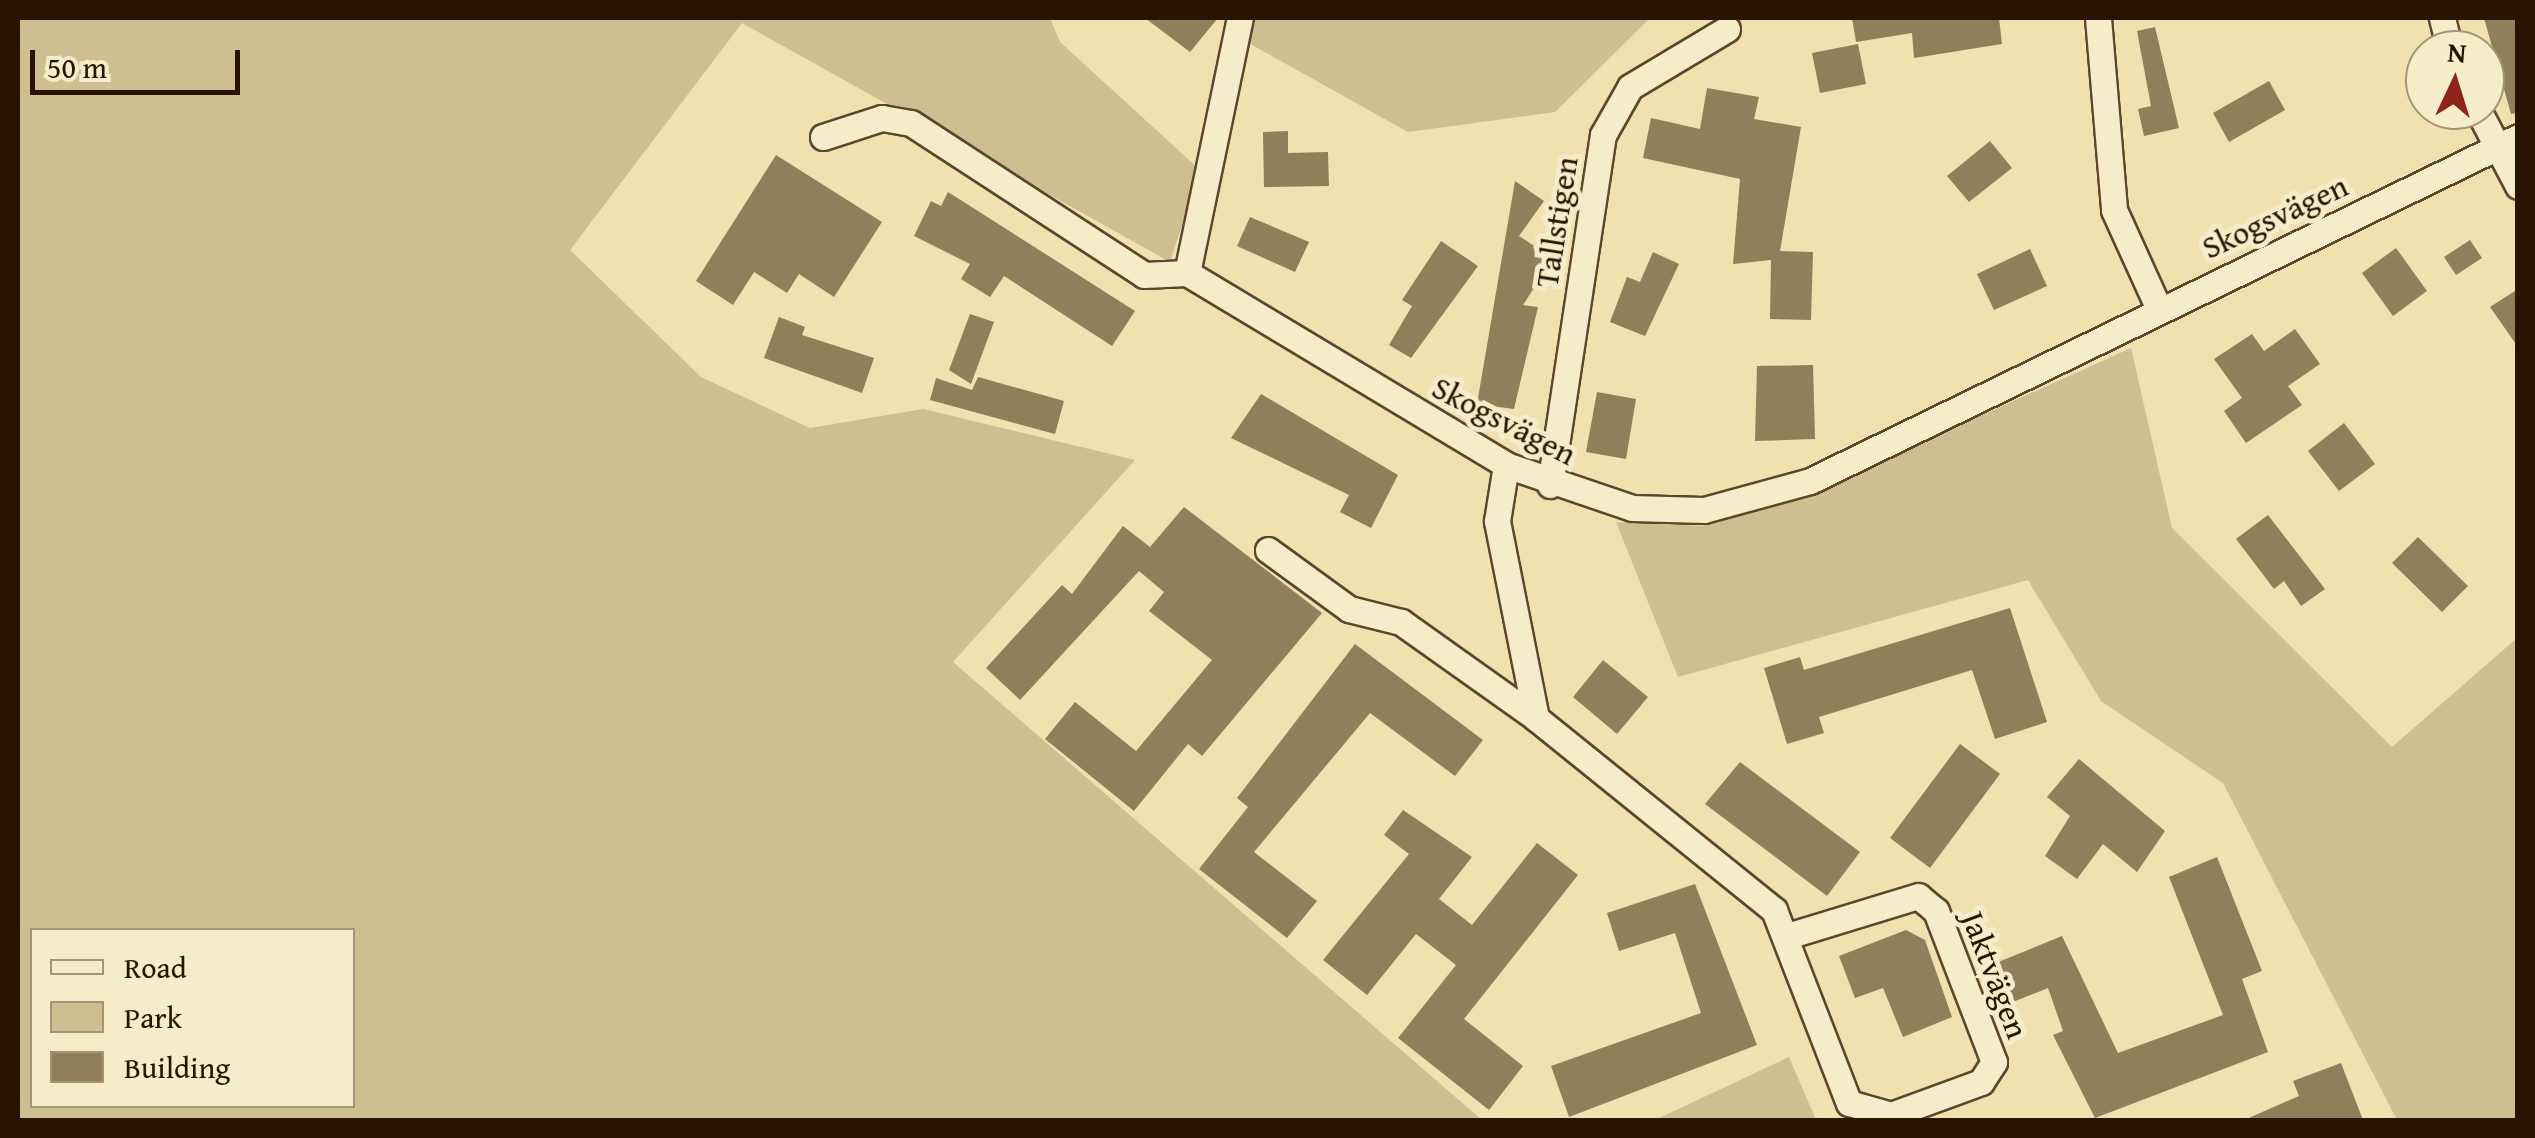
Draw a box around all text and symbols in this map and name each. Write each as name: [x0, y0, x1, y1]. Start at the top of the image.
scale bar: [35, 30, 245, 92]
north arrow: [2405, 30, 2505, 130]
text: N: [2446, 30, 2468, 73]
text: 50 m: [47, 45, 107, 89]
street label: Tallstigen: [1528, 154, 1586, 290]
street label: Skogsvägen: [2196, 167, 2354, 267]
street label: Skogsvägen: [1426, 368, 1582, 474]
street label: Jaktvägen: [1953, 906, 2037, 1044]
legend: [30, 928, 355, 1108]
text: Road: [124, 945, 187, 989]
text: Park: [124, 995, 182, 1039]
text: Building: [124, 1045, 230, 1089]

